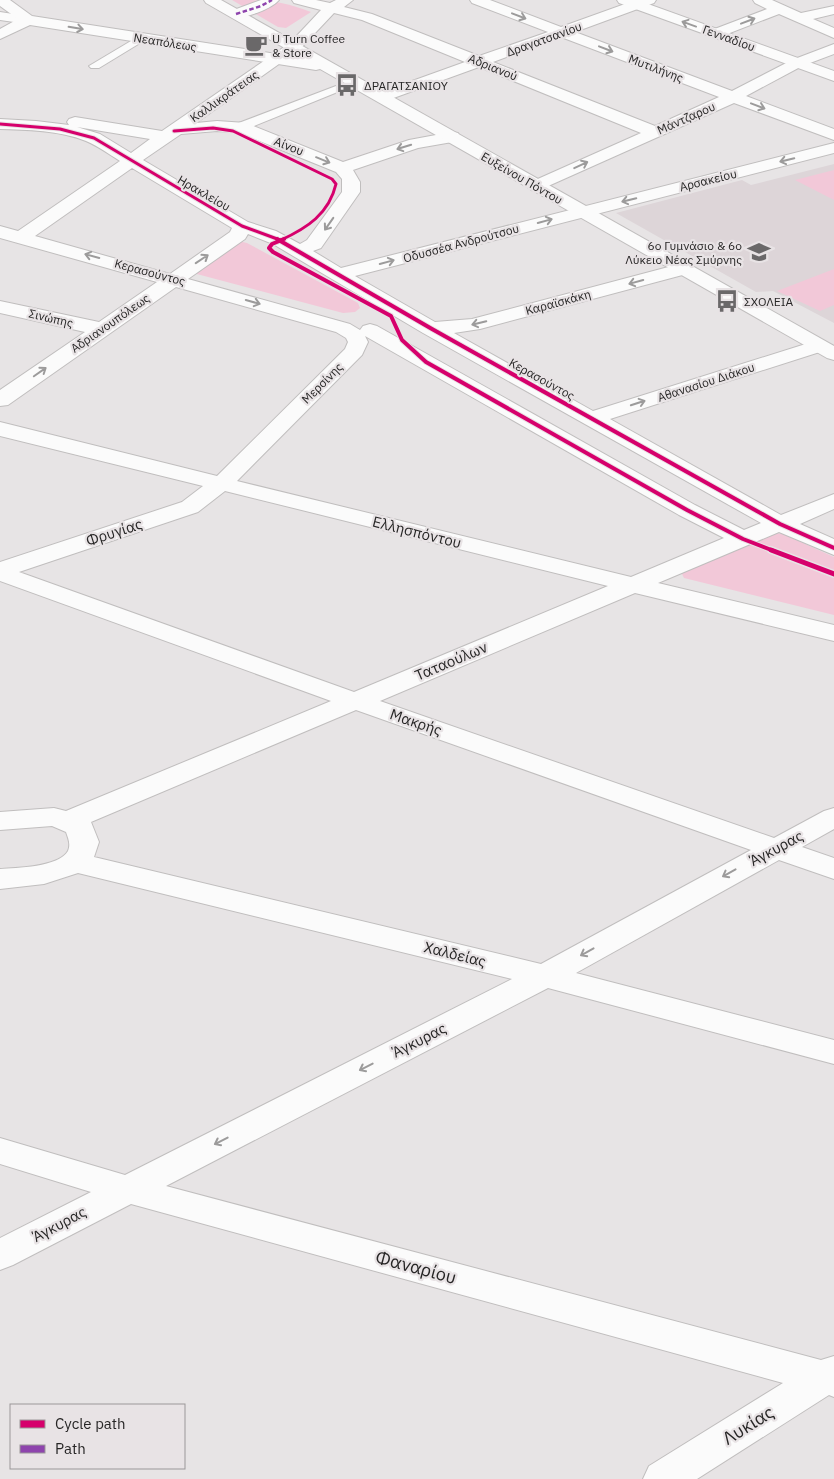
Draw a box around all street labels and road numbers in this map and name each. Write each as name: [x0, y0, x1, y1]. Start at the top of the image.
street label: Δραγατσανίου: [504, 18, 584, 60]
street label: Γενναδίου: [701, 22, 757, 54]
street label: Νεαπόλεως: [133, 30, 198, 54]
street label: Αδριανού: [466, 50, 520, 84]
street label: Μυτιλήνης: [626, 51, 686, 85]
street label: Καλλικράτειας: [187, 67, 261, 125]
street label: Μάντζαρου: [655, 99, 717, 137]
street label: Αίνου: [272, 133, 306, 159]
street label: Ευξείνου Πόντου: [479, 149, 565, 207]
street label: Αρσακείου: [678, 166, 738, 194]
street label: Ηρακλείου: [175, 172, 233, 214]
street label: Οδυσσέα Ανδρούτσου: [401, 220, 521, 266]
street label: Κερασούντος: [113, 255, 187, 289]
street label: Καραϊσκάκη: [524, 286, 592, 318]
street label: Αδριανουπόλεως: [68, 290, 152, 356]
street label: Σινώπης: [27, 306, 75, 330]
street label: Κερασούντος: [507, 355, 578, 403]
street label: Μερσίνης: [298, 359, 346, 407]
street label: Αθανασίου Διάκου: [655, 359, 757, 405]
street label: Ελλησπόντου: [371, 512, 463, 552]
street label: Φρυγίας: [83, 514, 145, 550]
street label: Ταταούλων: [412, 637, 490, 685]
street label: Μακρής: [387, 704, 445, 740]
street label: Άγκυρας: [746, 826, 806, 870]
street label: Χαλδείας: [422, 937, 488, 971]
street label: Άγκυρας: [389, 1018, 449, 1062]
street label: Άγκυρας: [29, 1202, 89, 1246]
street label: Φαναρίου: [373, 1245, 459, 1289]
street label: Λυκίας: [718, 1400, 778, 1450]

